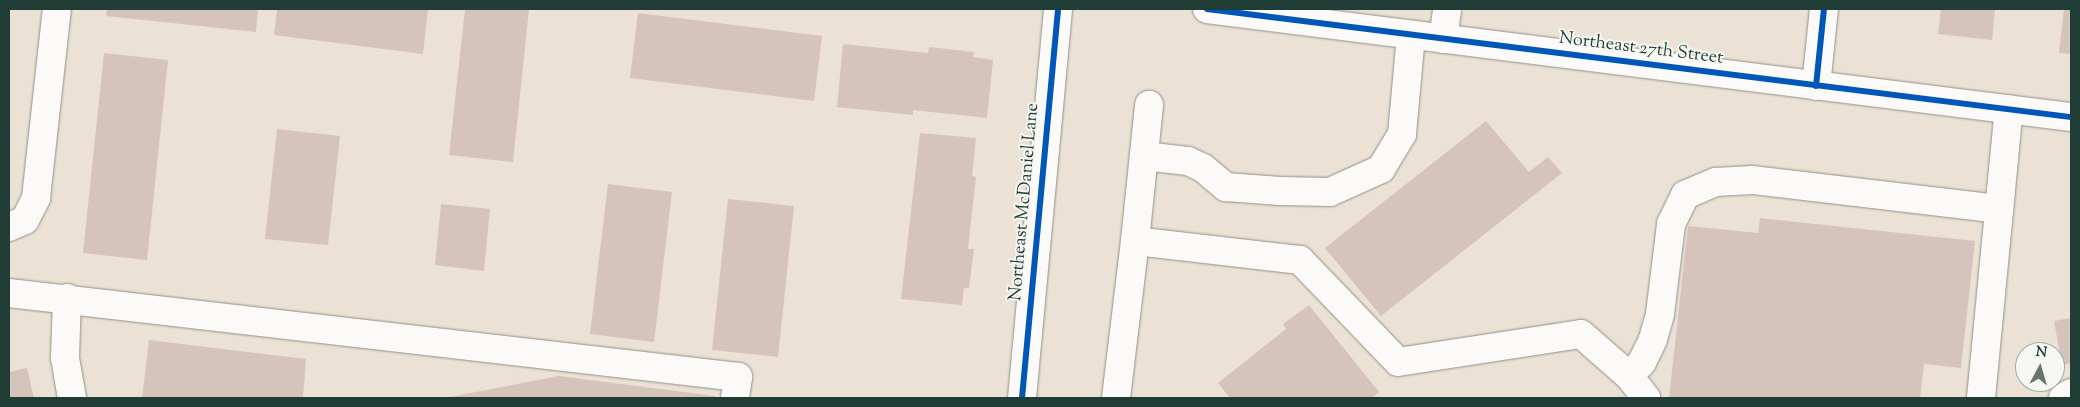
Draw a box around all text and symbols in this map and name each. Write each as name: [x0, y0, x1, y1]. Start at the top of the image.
street label: Northeast 27th Street: [1558, 28, 1724, 70]
street label: Northeast McDaniel Lane: [1006, 102, 1044, 302]
north arrow: [2015, 342, 2065, 392]
text: N: [2035, 343, 2048, 364]

